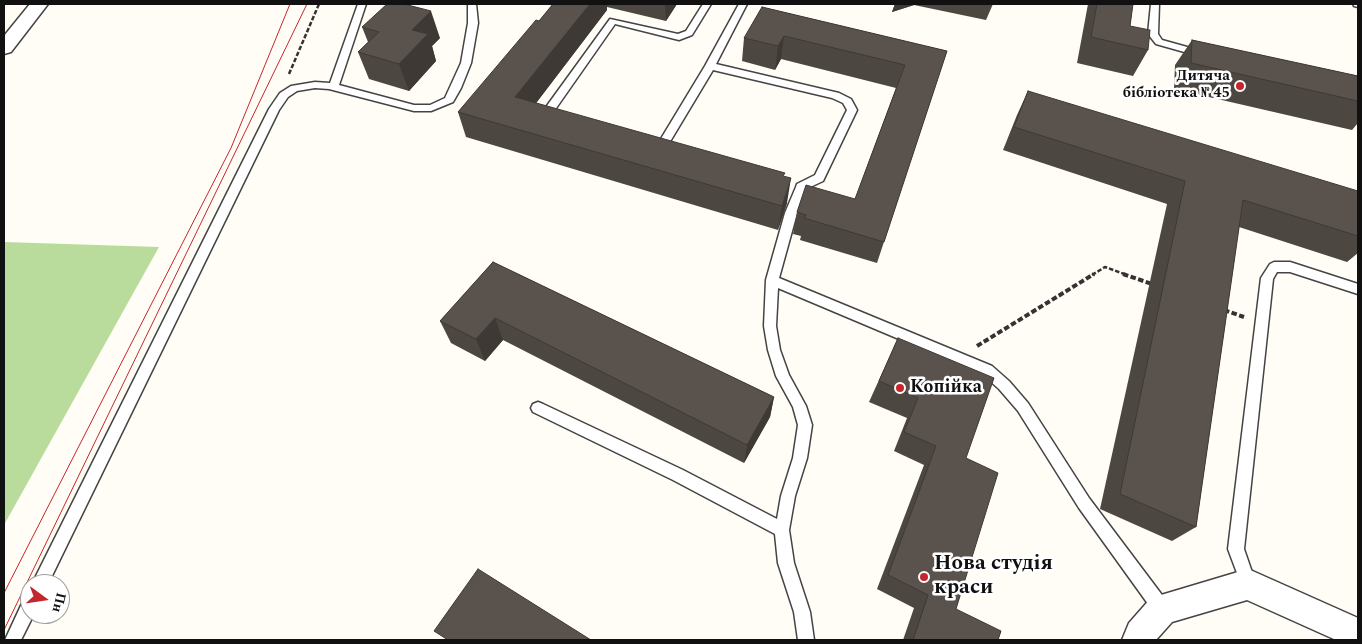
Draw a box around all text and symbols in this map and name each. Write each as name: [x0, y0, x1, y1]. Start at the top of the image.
place label: Дитяча бібліотека № 45: [1123, 68, 1230, 103]
marker: Дитяча бібліотека № 45: [1234, 80, 1246, 92]
place label: Копійка: [910, 377, 982, 399]
marker: Копійка: [894, 382, 906, 394]
place label: Нова студія краси: [934, 552, 1053, 602]
marker: Нова студія краси: [918, 571, 930, 583]
north arrow: [20, 574, 70, 624]
text: Пн: [46, 590, 72, 615]

